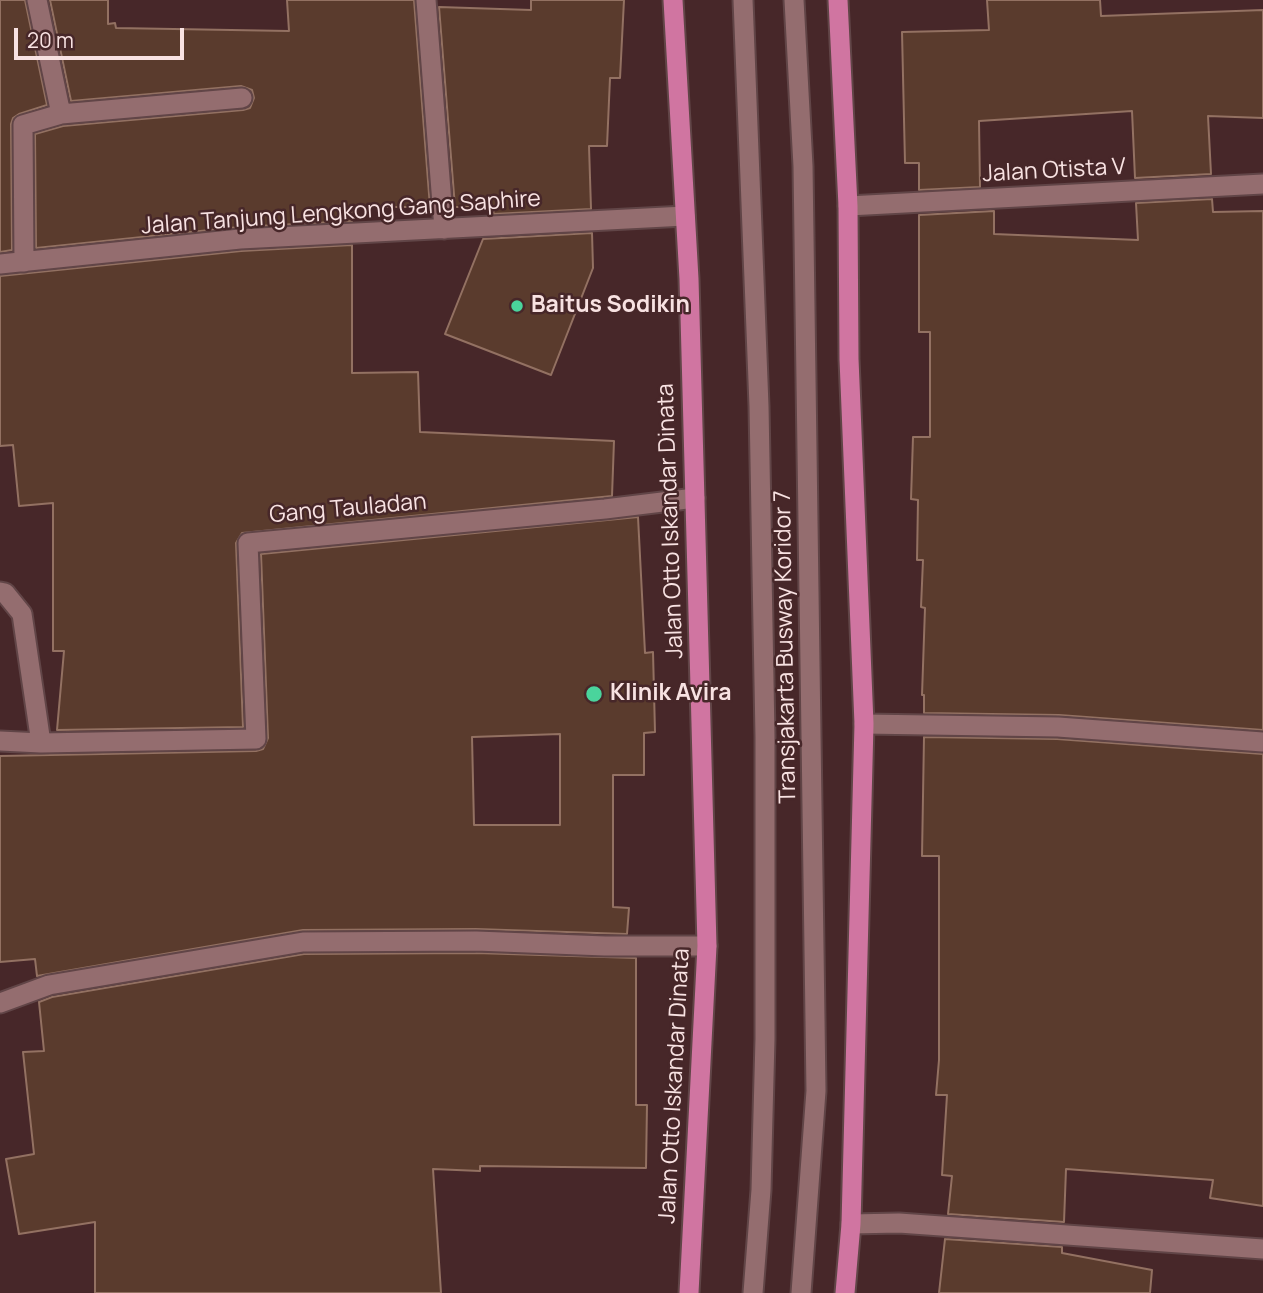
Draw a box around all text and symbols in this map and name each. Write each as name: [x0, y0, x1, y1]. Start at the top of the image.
scale bar: [18, 14, 187, 58]
text: 20 m: [27, 26, 74, 54]
street label: Jalan Otista V: [982, 153, 1126, 189]
street label: Jalan Tanjung Lengkong Gang Saphire: [140, 185, 542, 241]
place label: Baitus Sodikin: [531, 292, 690, 320]
marker: Baitus Sodikin: [509, 298, 525, 314]
street label: Jalan Otto Iskandar Dinata: [652, 383, 690, 659]
street label: Gang Tauladan: [268, 488, 428, 530]
street label: Transjakarta Busway Koridor 7: [769, 490, 803, 804]
place label: Klinik Avira: [610, 680, 731, 708]
marker: Klinik Avira: [584, 684, 604, 704]
street label: Jalan Otto Iskandar Dinata: [654, 948, 696, 1224]

